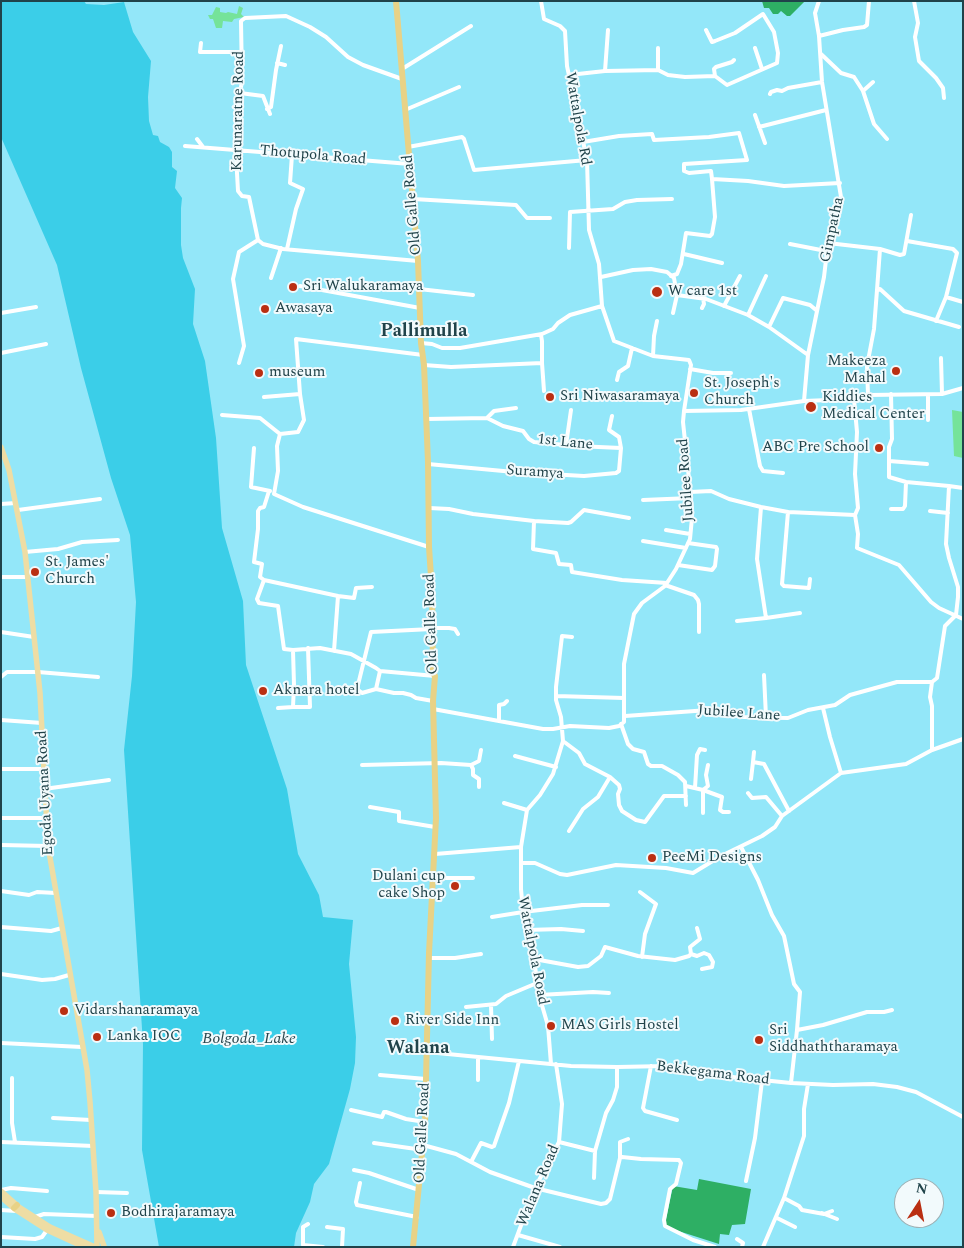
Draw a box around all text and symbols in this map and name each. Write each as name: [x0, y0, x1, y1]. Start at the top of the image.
street label: Karunaratne Road: [229, 51, 249, 171]
street label: Wattalpola Rd: [560, 71, 594, 167]
street label: Thotupola Road: [259, 142, 367, 170]
street label: Old Galle Road: [400, 154, 426, 256]
street label: Gimpatha: [817, 196, 849, 264]
place label: Sri Walukaramaya: [303, 278, 423, 296]
marker: Sri Walukaramaya: [287, 281, 299, 293]
place label: W care 1st: [668, 283, 737, 301]
marker: W care 1st: [650, 285, 664, 299]
place label: Awasaya: [275, 300, 333, 318]
marker: Awasaya: [259, 303, 271, 315]
district label: Pallimulla: [381, 321, 467, 343]
place label: Makeeza Mahal: [827, 353, 886, 388]
place label: museum: [269, 364, 325, 382]
marker: Makeeza Mahal: [890, 365, 902, 377]
marker: museum: [253, 367, 265, 379]
place label: St. Joseph's Church: [704, 375, 780, 410]
marker: St. Joseph's Church: [688, 387, 700, 399]
place label: Sri Niwasaramaya: [560, 388, 680, 406]
place label: Kiddies Medical Center: [822, 389, 925, 424]
marker: Sri Niwasaramaya: [544, 391, 556, 403]
marker: Kiddies Medical Center: [804, 400, 818, 414]
street label: 1st Lane: [536, 431, 594, 455]
street label: Jubilee Road: [675, 438, 699, 522]
place label: ABC Pre School: [762, 439, 869, 457]
marker: ABC Pre School: [873, 442, 885, 454]
street label: Suramya: [506, 462, 564, 484]
place label: St. James' Church: [45, 554, 109, 589]
marker: St. James' Church: [29, 566, 41, 578]
street label: Old Galle Road: [421, 573, 443, 675]
place label: Aknara hotel: [273, 682, 359, 700]
marker: Aknara hotel: [257, 685, 269, 697]
street label: Jubilee Lane: [697, 702, 781, 726]
street label: Egoda Uyana Road: [34, 730, 58, 856]
place label: PeeMi Designs: [662, 849, 762, 867]
marker: PeeMi Designs: [646, 852, 658, 864]
place label: Dulani cup cake Shop: [372, 868, 445, 903]
marker: Dulani cup cake Shop: [449, 880, 461, 892]
street label: Wattalpola Road: [513, 895, 551, 1007]
place label: Vidarshanaramaya: [74, 1002, 198, 1020]
marker: Vidarshanaramaya: [58, 1005, 70, 1017]
place label: River Side Inn: [405, 1012, 499, 1030]
marker: River Side Inn: [389, 1015, 401, 1027]
place label: MAS Girls Hostel: [561, 1017, 679, 1035]
marker: MAS Girls Hostel: [545, 1020, 557, 1032]
place label: Sri Siddhaththaramaya: [769, 1022, 898, 1057]
place label: Lanka IOC: [107, 1028, 181, 1046]
water label: Bolgoda_Lake: [202, 1030, 296, 1050]
marker: Lanka IOC: [91, 1031, 103, 1043]
marker: Sri Siddhaththaramaya: [753, 1034, 765, 1046]
district label: Walana: [387, 1038, 449, 1060]
street label: Bekkegama Road: [655, 1058, 771, 1090]
street label: Old Galle Road: [411, 1082, 435, 1184]
street label: Walana Road: [514, 1142, 564, 1230]
text: N: [914, 1177, 929, 1200]
north arrow: [894, 1178, 944, 1228]
place label: Bodhirajaramaya: [121, 1204, 234, 1222]
marker: Bodhirajaramaya: [105, 1207, 117, 1219]

